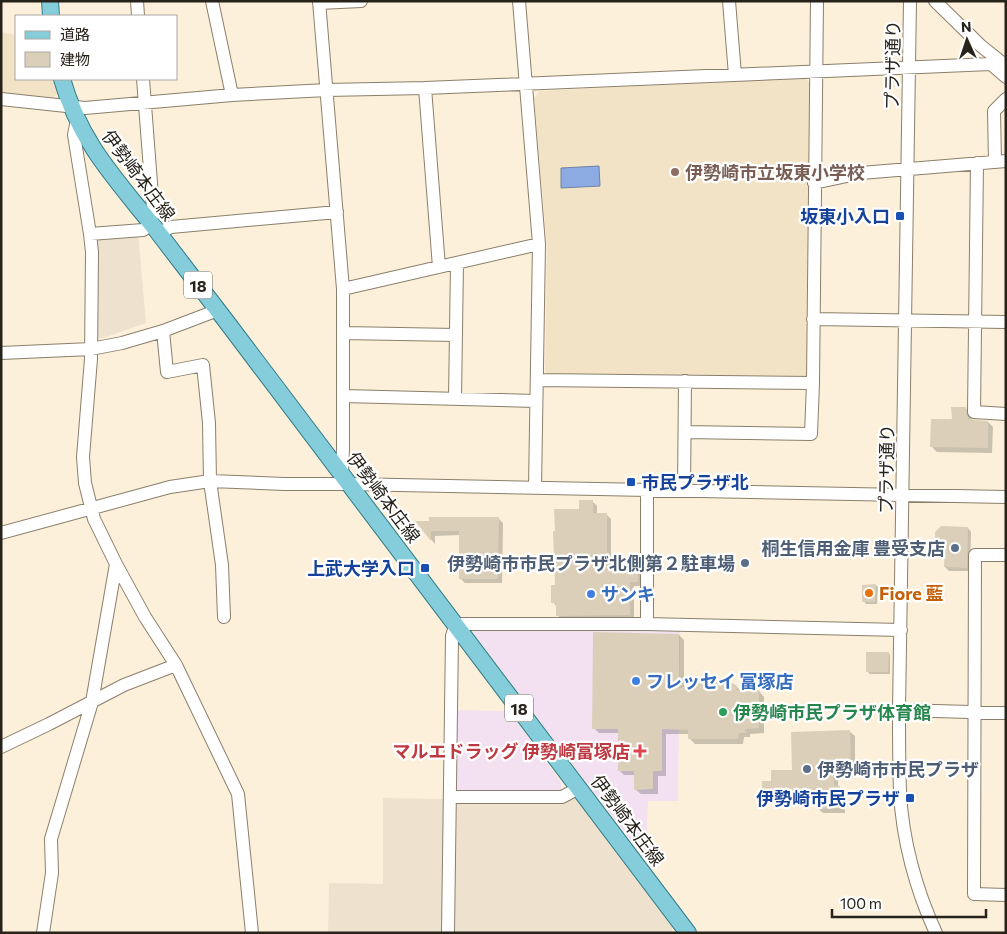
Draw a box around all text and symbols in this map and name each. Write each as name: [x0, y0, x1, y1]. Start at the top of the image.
legend: [15, 15, 178, 80]
north arrow: [942, 15, 992, 65]
text: N: [961, 18, 972, 35]
street label: プラザ通り: [880, 20, 904, 110]
text: 道路: [60, 25, 90, 43]
text: 建物: [60, 50, 90, 68]
street label: 伊勢崎本庄線: [98, 125, 180, 225]
place label: 伊勢崎市立坂東小学校: [685, 161, 865, 183]
marker: 伊勢崎市立坂東小学校: [669, 166, 681, 178]
place label: 坂東小入口: [800, 205, 890, 227]
marker: 坂東小入口: [894, 210, 906, 222]
road number: 18: [184, 272, 212, 298]
street label: プラザ通り: [874, 424, 898, 514]
street label: 伊勢崎本庄線: [343, 447, 425, 547]
place label: 市民プラザ北: [641, 471, 749, 493]
marker: 市民プラザ北: [625, 476, 637, 488]
place label: 桐生信用金庫 豊受支店: [762, 537, 945, 559]
marker: 桐生信用金庫 豊受支店: [949, 542, 961, 554]
place label: 伊勢崎市市民プラザ北側第２駐車場: [447, 552, 735, 574]
place label: 上武大学入口: [307, 557, 415, 579]
marker: 伊勢崎市市民プラザ北側第２駐車場: [739, 557, 751, 569]
marker: 上武大学入口: [419, 562, 431, 574]
place label: Fiore 藍: [879, 582, 943, 604]
place label: サンキ: [601, 583, 655, 605]
marker: Fiore 藍: [863, 587, 875, 599]
marker: サンキ: [585, 588, 597, 600]
place label: フレッセイ 富塚店: [646, 670, 793, 692]
marker: フレッセイ 富塚店: [630, 675, 642, 687]
road number: 18: [505, 694, 533, 721]
place label: 伊勢崎市民プラザ体育館: [733, 701, 931, 723]
marker: 伊勢崎市民プラザ体育館: [717, 706, 729, 718]
place label: マルエドラッグ 伊勢崎富塚店: [393, 740, 630, 762]
marker: マルエドラッグ 伊勢崎富塚店: [634, 745, 646, 757]
place label: 伊勢崎市市民プラザ: [817, 758, 979, 780]
marker: 伊勢崎市市民プラザ: [801, 763, 813, 775]
street label: 伊勢崎本庄線: [587, 770, 669, 870]
place label: 伊勢崎市民プラザ: [756, 787, 900, 809]
marker: 伊勢崎市民プラザ: [904, 792, 916, 804]
scale bar: [832, 886, 986, 918]
text: 100 m: [840, 894, 882, 912]

